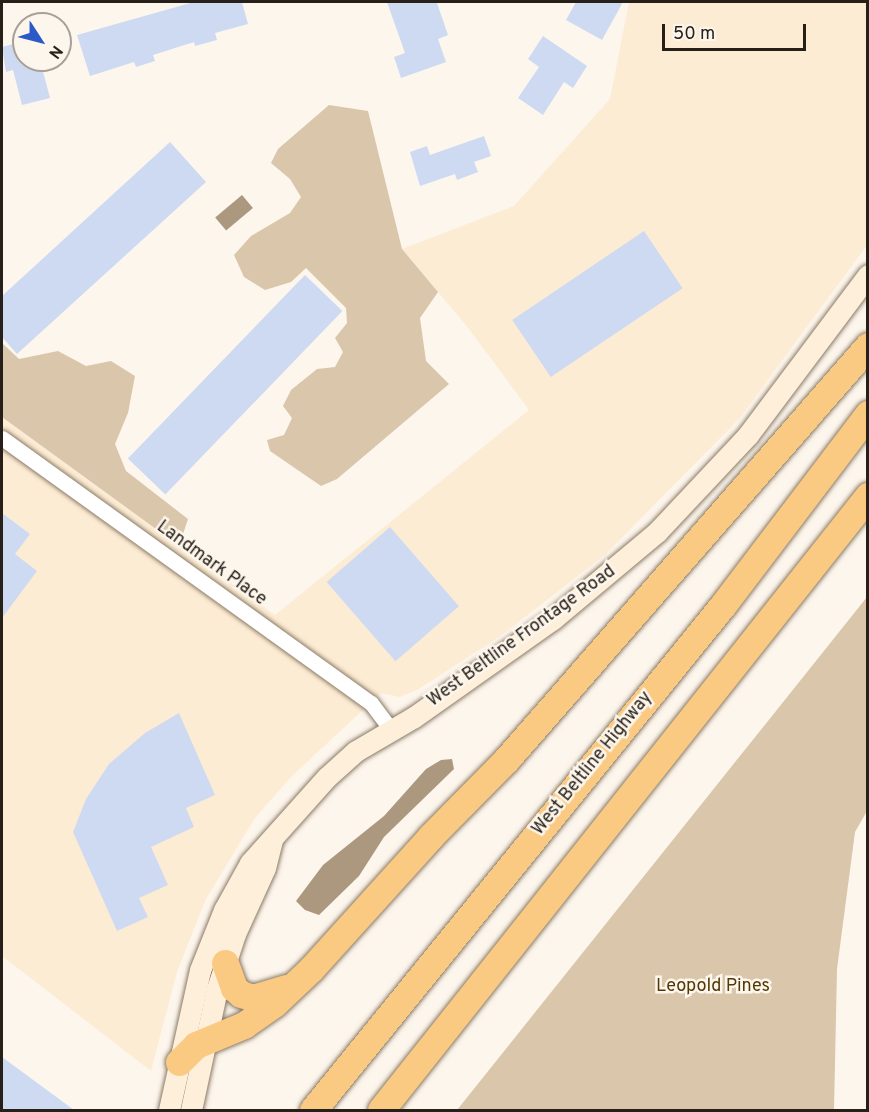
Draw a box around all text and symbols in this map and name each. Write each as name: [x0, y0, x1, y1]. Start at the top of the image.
north arrow: [12, 12, 72, 72]
scale bar: [665, 12, 809, 50]
text: 50 m: [673, 23, 715, 46]
text: N: [43, 41, 66, 62]
street label: Landmark Place: [152, 517, 270, 611]
street label: West Beltline Frontage Road: [424, 562, 620, 712]
street label: West Beltline Highway: [528, 688, 658, 840]
park label: Leopold Pines: [656, 976, 770, 998]

